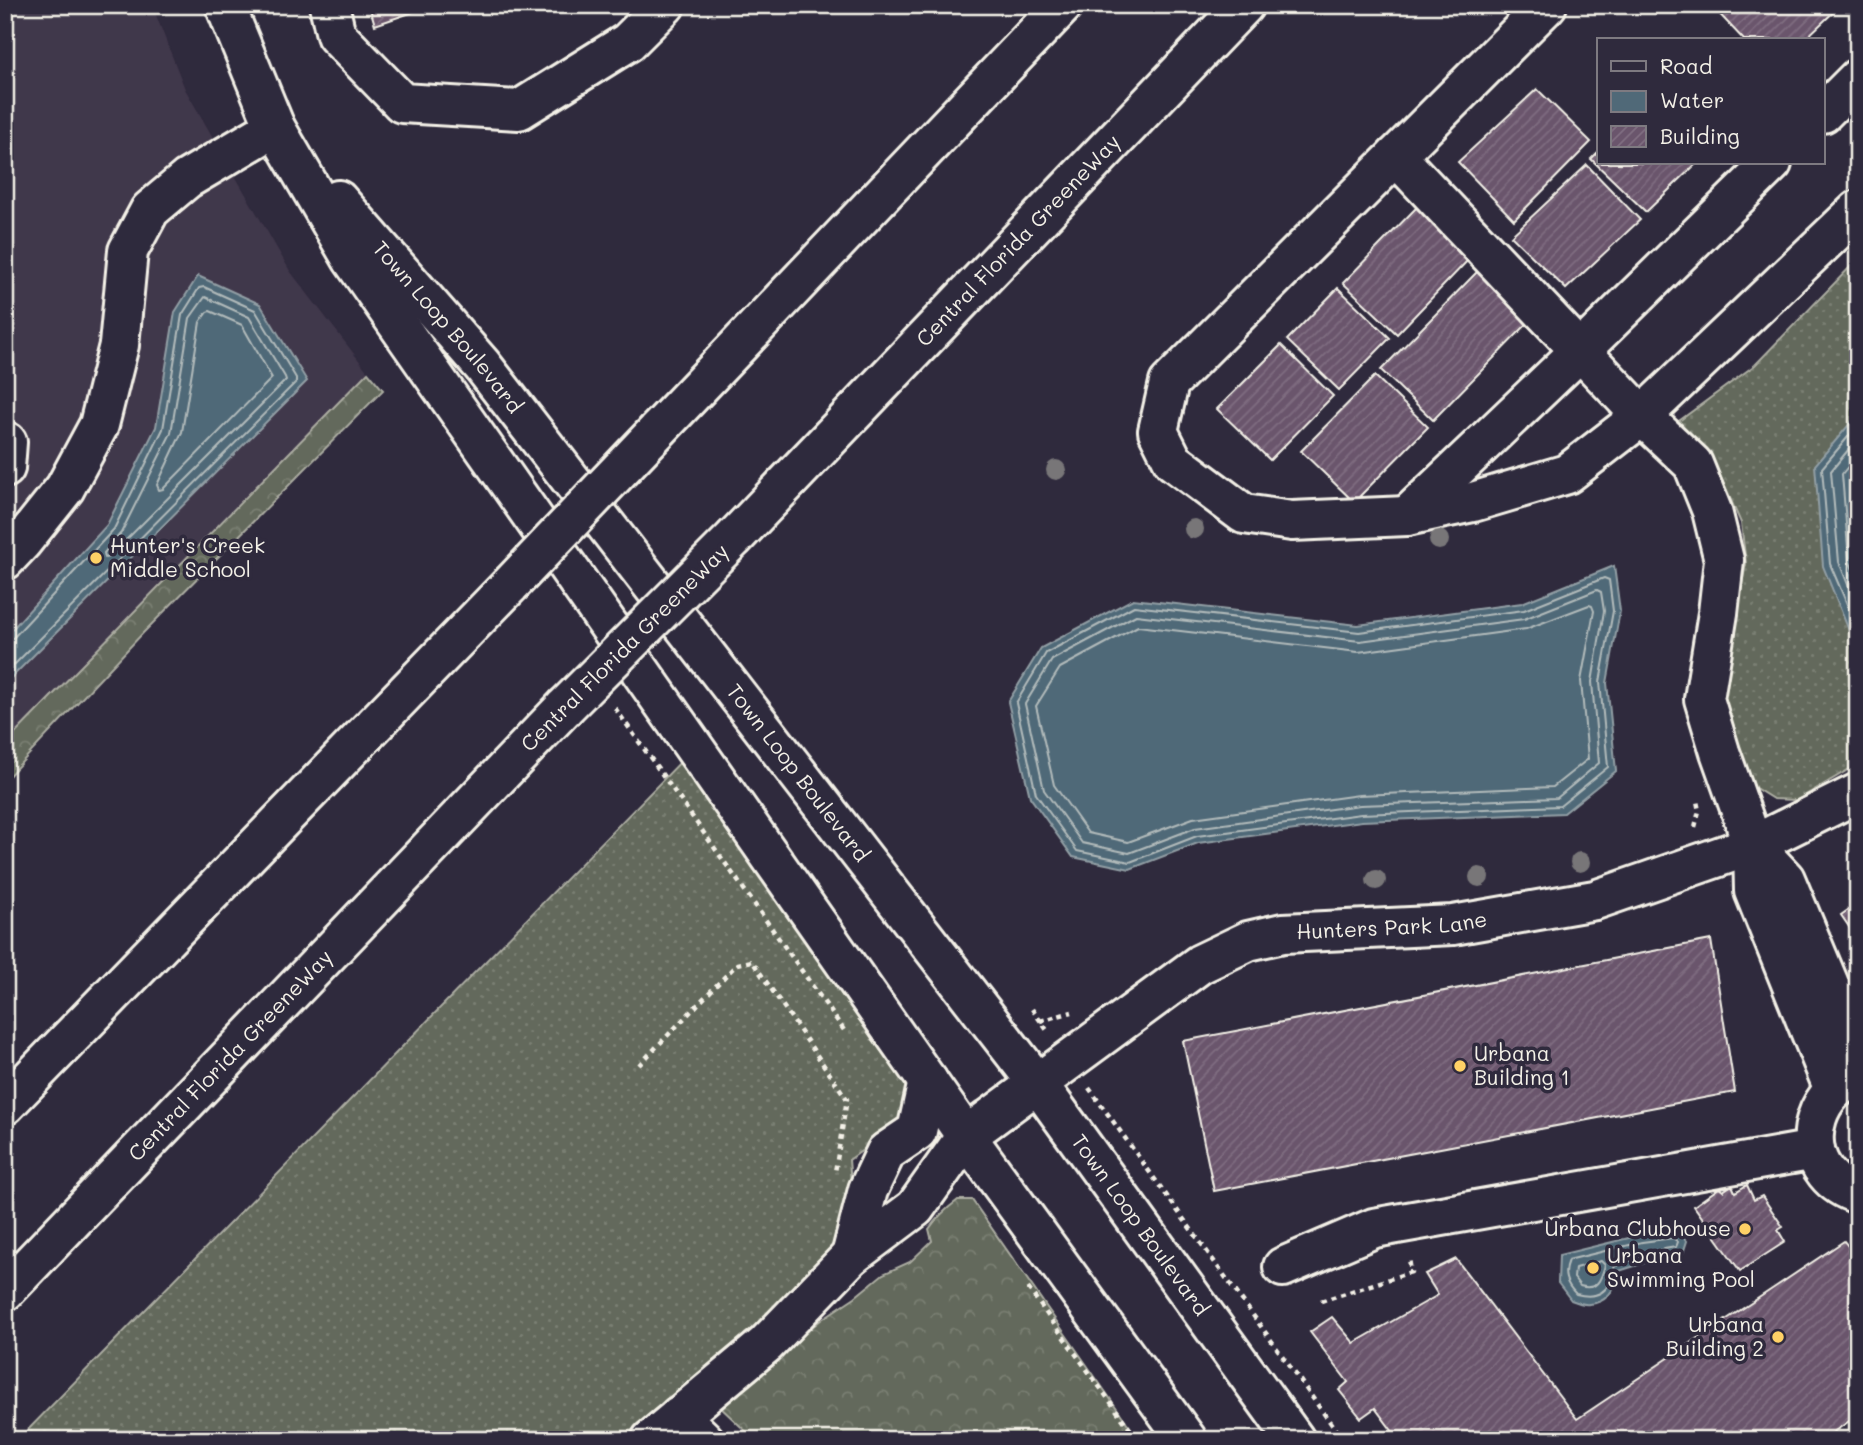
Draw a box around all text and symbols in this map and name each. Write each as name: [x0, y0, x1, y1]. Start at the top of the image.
legend: [1597, 38, 1825, 164]
text: Road: [1660, 52, 1712, 79]
text: Water: [1660, 86, 1724, 113]
text: Building: [1660, 122, 1740, 149]
street label: Central Florida GreeneWay: [910, 128, 1125, 351]
street label: Town Loop Boulevard: [368, 235, 529, 418]
place label: Hunter's Creek Middle School: [110, 531, 265, 582]
street label: Central Florida GreeneWay: [514, 537, 734, 757]
marker: Hunter's Creek Middle School: [88, 550, 104, 566]
street label: Town Loop Boulevard: [722, 678, 876, 867]
street label: Hunters Park Lane: [1296, 904, 1489, 944]
street label: Central Florida GreeneWay: [122, 943, 337, 1166]
place label: Urbana Building 1: [1474, 1039, 1570, 1090]
marker: Urbana Building 1: [1452, 1058, 1468, 1074]
street label: Town Loop Boulevard: [1066, 1128, 1216, 1320]
place label: Urbana Clubhouse: [1544, 1214, 1731, 1241]
marker: Urbana Clubhouse: [1737, 1221, 1753, 1237]
place label: Urbana Swimming Pool: [1607, 1241, 1755, 1292]
marker: Urbana Swimming Pool: [1585, 1260, 1601, 1276]
place label: Urbana Building 2: [1666, 1310, 1764, 1361]
marker: Urbana Building 2: [1770, 1329, 1786, 1345]

